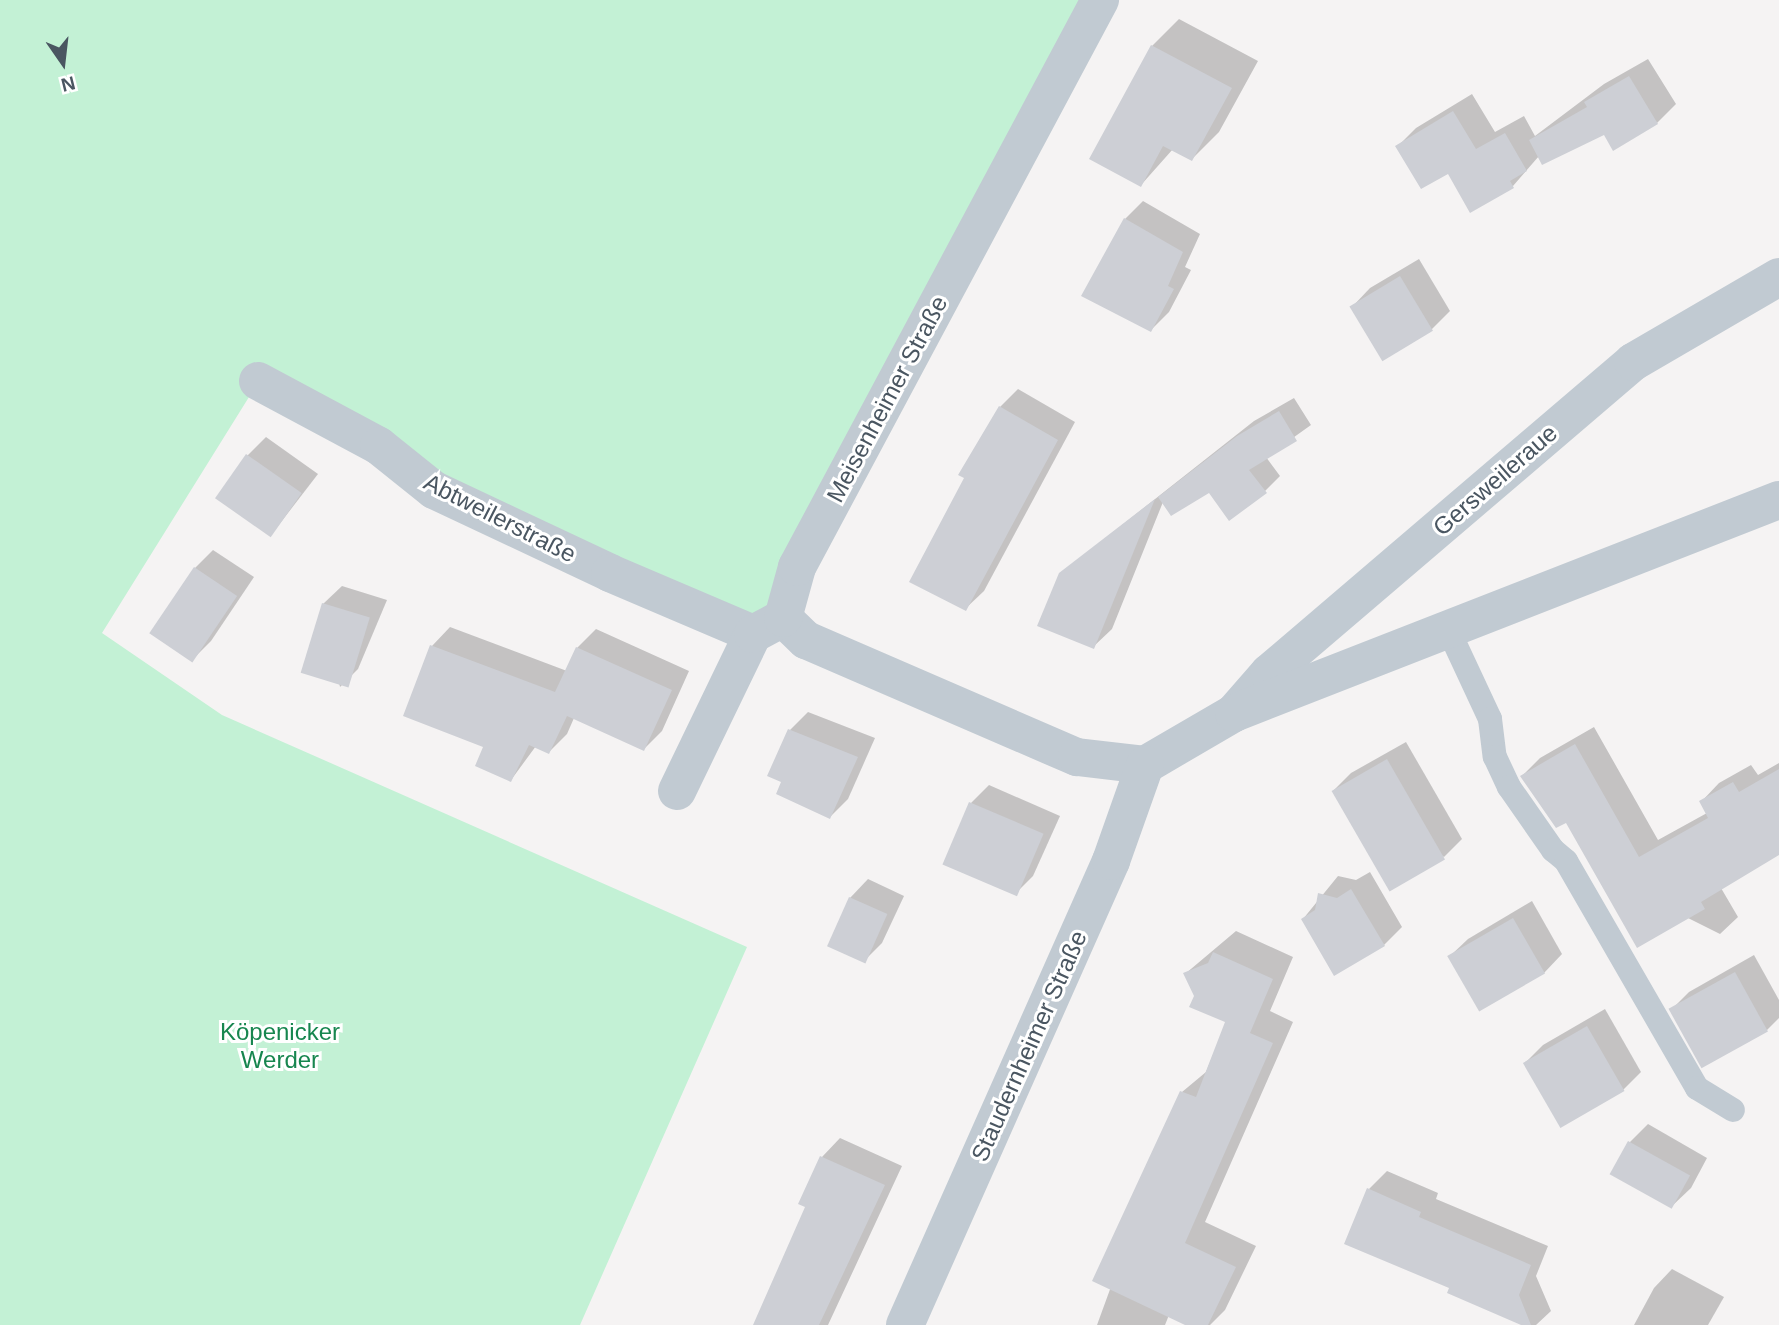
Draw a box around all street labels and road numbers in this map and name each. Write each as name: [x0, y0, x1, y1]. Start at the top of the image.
street label: Meisenheimer Straße: [820, 291, 954, 507]
street label: Gersweileraue: [1427, 418, 1563, 542]
street label: Abtweilerstraße: [419, 467, 581, 569]
street label: Staudernheimer Straße: [965, 926, 1093, 1166]

